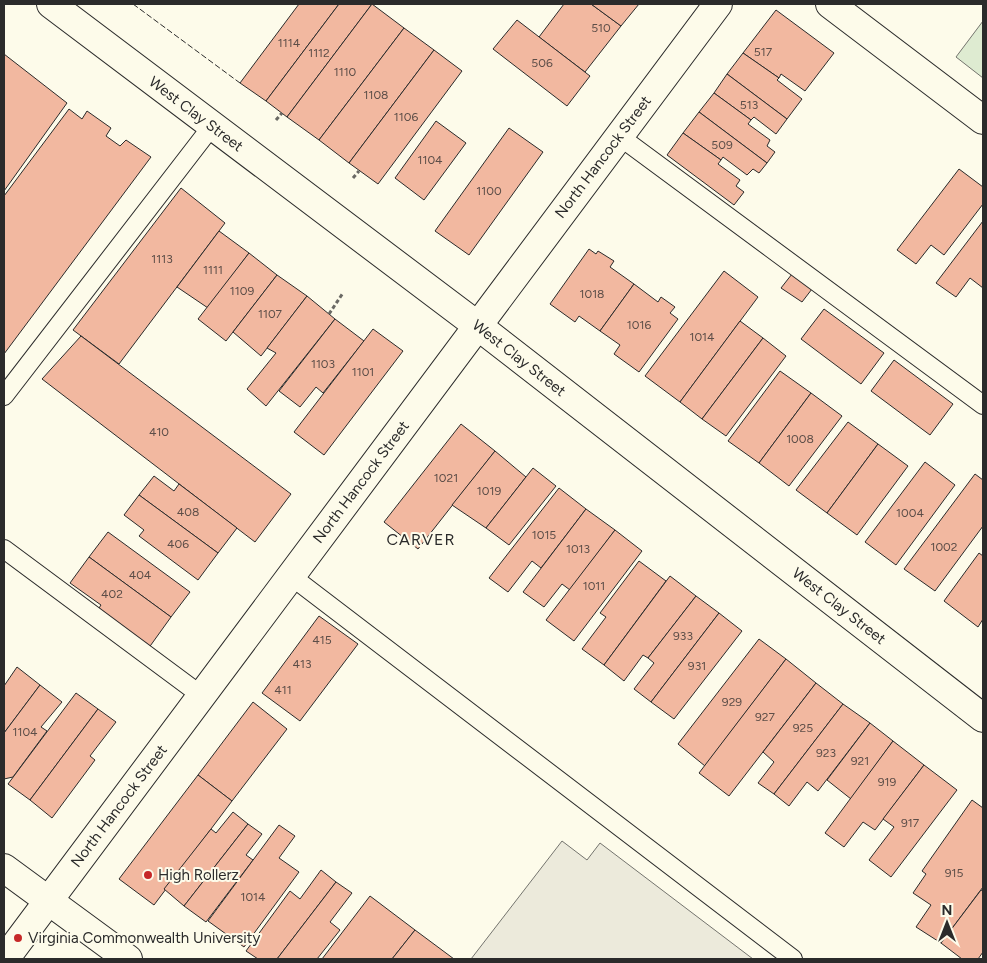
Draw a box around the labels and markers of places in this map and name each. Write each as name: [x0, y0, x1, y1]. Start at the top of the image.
place label: High Rollerz: [158, 866, 239, 884]
marker: High Rollerz: [142, 869, 154, 881]
place label: Virginia Commonwealth University: [28, 929, 260, 947]
marker: Virginia Commonwealth University: [12, 932, 24, 944]

